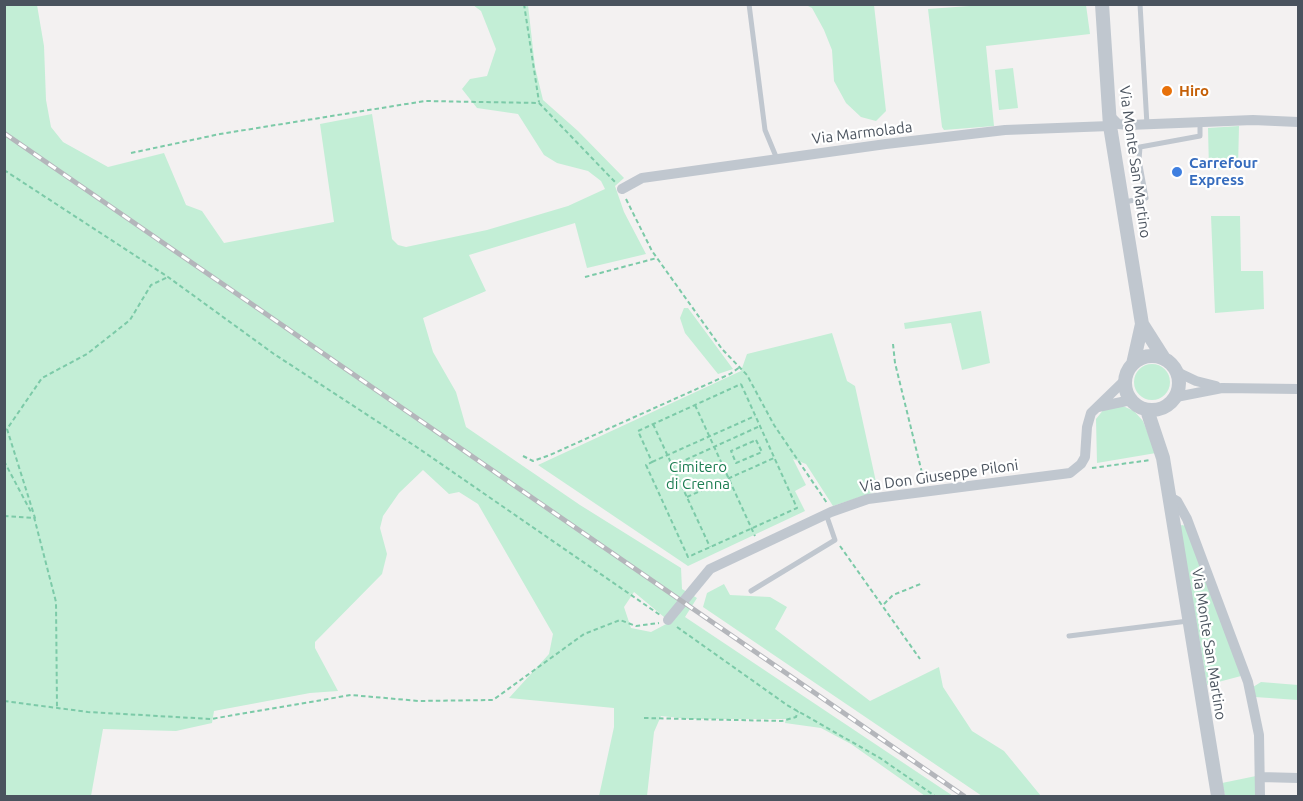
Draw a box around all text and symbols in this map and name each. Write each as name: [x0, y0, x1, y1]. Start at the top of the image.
place label: Hiro: [1179, 82, 1209, 100]
marker: Hiro: [1160, 84, 1174, 98]
street label: Via Monte San Martino: [1115, 85, 1155, 239]
street label: Via Marmolada: [811, 118, 913, 148]
place label: Carrefour Express: [1189, 154, 1258, 189]
marker: Carrefour Express: [1170, 165, 1184, 179]
street label: Via Don Giuseppe Piloni: [859, 456, 1019, 496]
park label: Cimitero di Crenna: [666, 458, 730, 493]
street label: Via Monte San Martino: [1188, 567, 1230, 721]

